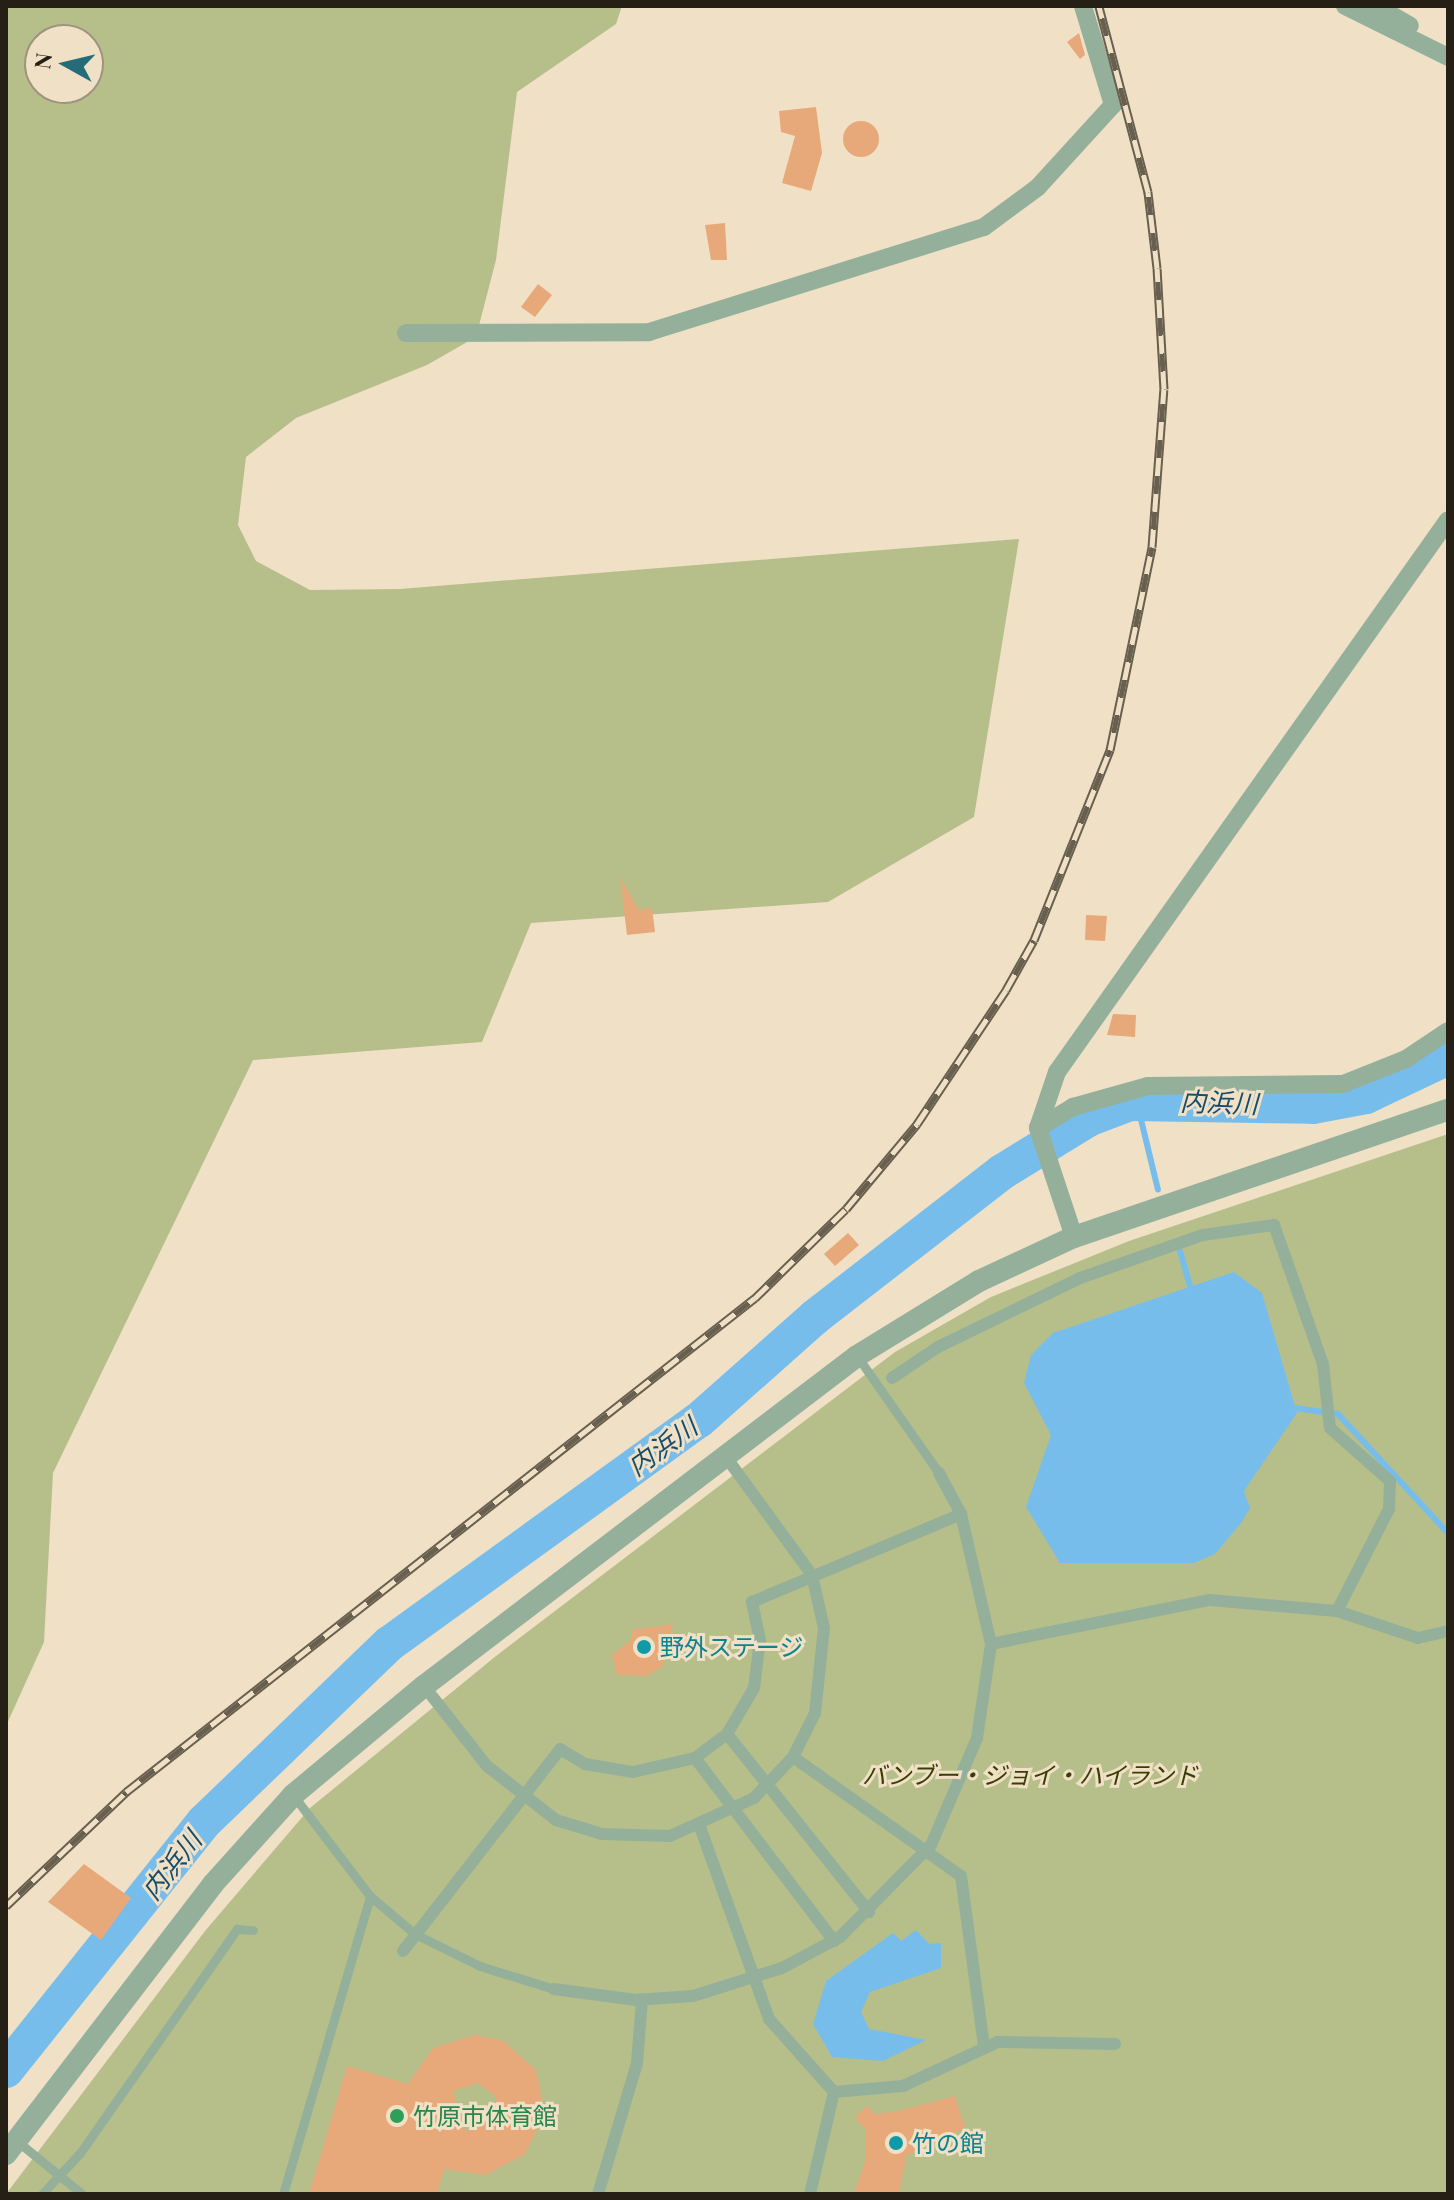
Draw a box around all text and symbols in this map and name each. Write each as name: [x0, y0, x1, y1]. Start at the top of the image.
north arrow: [24, 24, 104, 104]
text: N: [26, 51, 58, 71]
water label: 内浜川: [1179, 1085, 1259, 1119]
water label: 内浜川: [621, 1410, 703, 1482]
place label: 野外ステージ: [660, 1633, 804, 1661]
marker: 野外ステージ: [635, 1638, 653, 1656]
park label: バンブー・ジョイ・ハイランド: [862, 1761, 1198, 1789]
water label: 内浜川: [135, 1825, 207, 1905]
place label: 竹原市体育館: [413, 2102, 557, 2130]
marker: 竹原市体育館: [388, 2107, 406, 2125]
place label: 竹の館: [912, 2129, 984, 2157]
marker: 竹の館: [887, 2134, 905, 2152]

